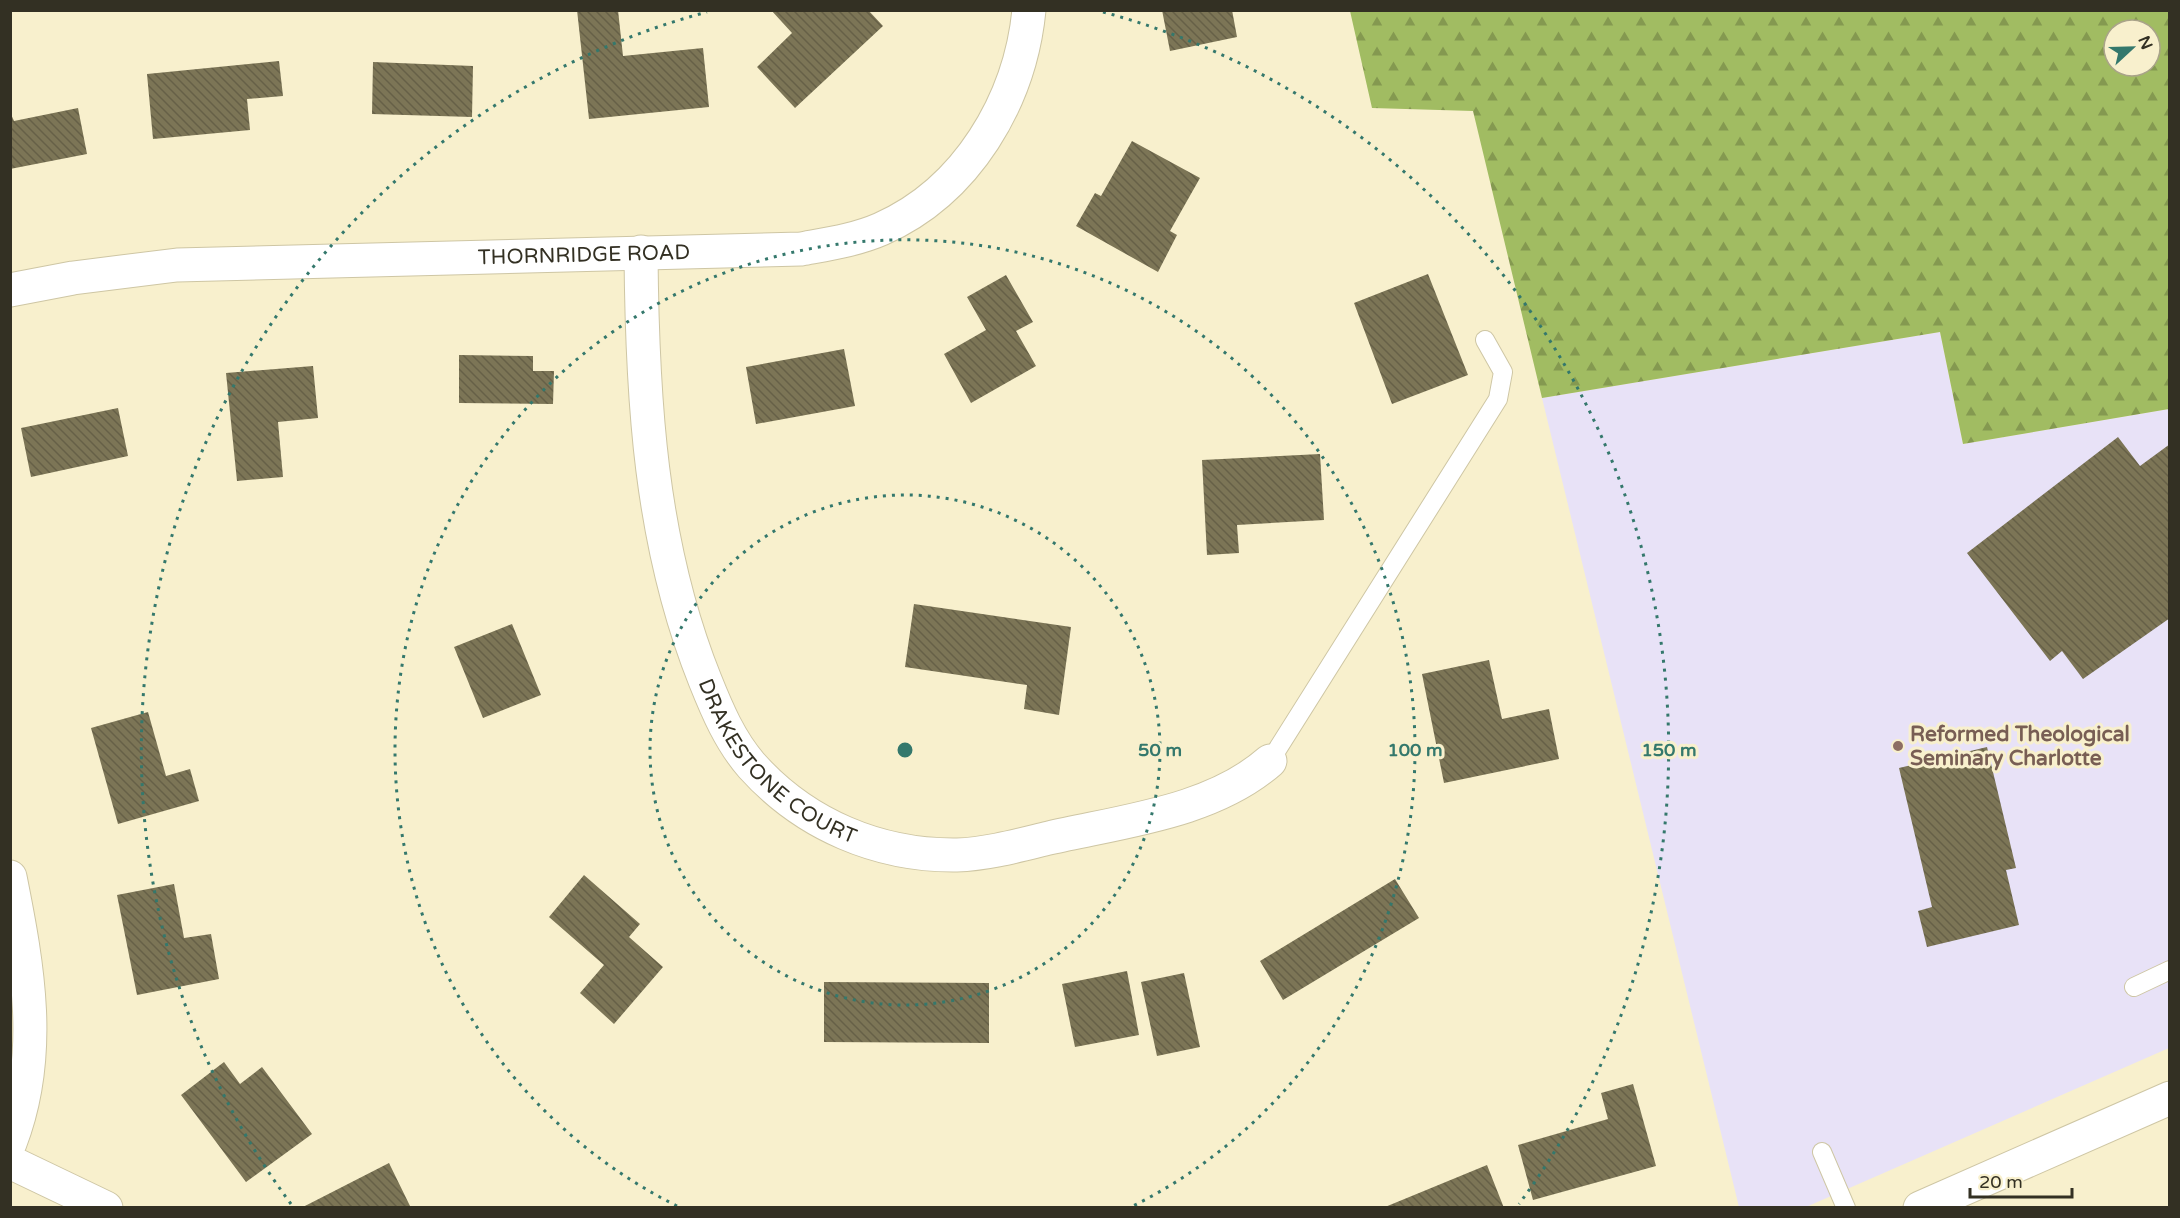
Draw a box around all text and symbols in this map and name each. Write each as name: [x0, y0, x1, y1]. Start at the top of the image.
north arrow: [2102, 18, 2162, 78]
text: N: [2133, 33, 2157, 52]
street label: THORNRIDGE ROAD: [478, 240, 690, 270]
street label: DRAKESTONE COURT: [693, 675, 861, 850]
place label: Reformed Theological Seminary Charlotte: [1910, 722, 2130, 771]
text: 50 m: [1138, 739, 1182, 761]
text: 100 m: [1387, 739, 1443, 761]
text: 150 m: [1641, 739, 1697, 761]
marker: Reformed Theological Seminary Charlotte: [1891, 739, 1905, 753]
centre of rings: [895, 740, 915, 760]
scale bar: [1970, 1161, 2072, 1199]
text: 20 m: [1979, 1171, 2023, 1193]

